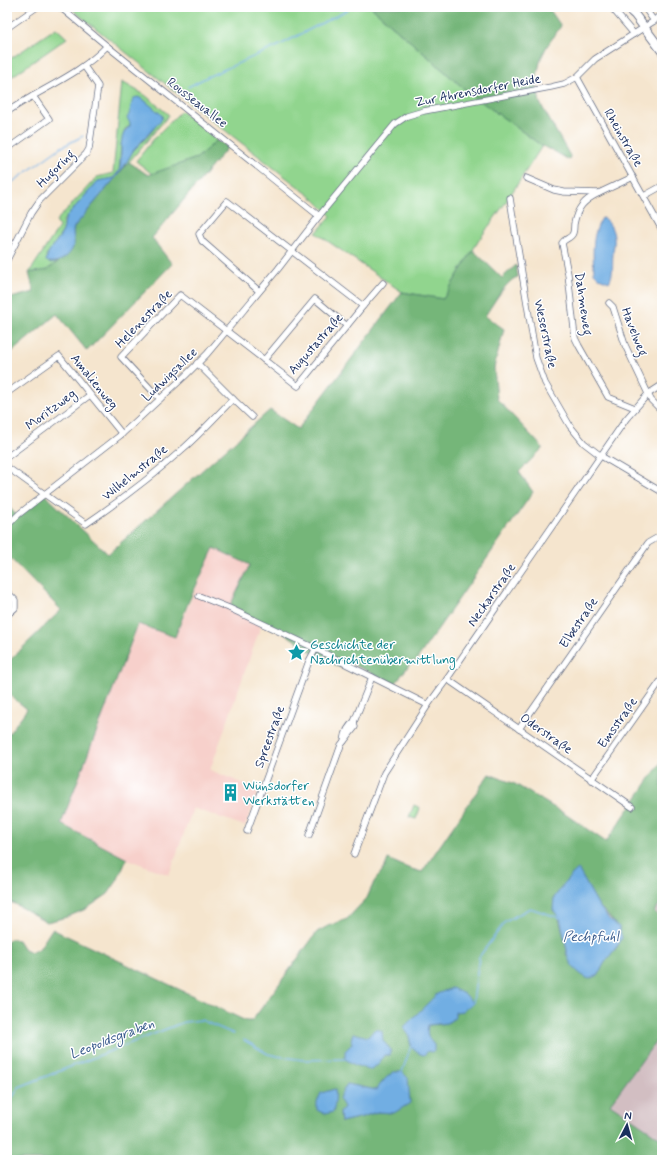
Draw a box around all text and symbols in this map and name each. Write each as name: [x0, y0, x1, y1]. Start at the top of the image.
street label: Zur Ahrensdorfer Heide: [414, 70, 542, 112]
street label: Rousseauallee: [163, 74, 231, 132]
street label: Rheinstraße: [599, 106, 647, 170]
street label: Hugoring: [33, 146, 80, 193]
street label: Dahmeweg: [568, 271, 596, 337]
street label: Helenestraße: [112, 286, 176, 352]
street label: Weserstraße: [529, 298, 561, 370]
street label: Havelweg: [615, 305, 651, 360]
street label: Augustastraße: [285, 310, 347, 378]
street label: Ludwigsallee: [139, 344, 201, 406]
street label: Amalienweg: [66, 351, 122, 414]
street label: Moritzweg: [22, 385, 81, 435]
street label: Wilhelmstraße: [99, 441, 171, 505]
street label: Neckarstraße: [464, 560, 520, 630]
street label: Elbestraße: [556, 594, 602, 652]
place label: Geschichte der Nachrichtenübermittlung: [310, 637, 456, 670]
place icon: Geschichte der Nachrichtenübermittlung: [287, 642, 307, 662]
street label: Emsstraße: [594, 694, 642, 752]
street label: Spreestraße: [251, 704, 289, 770]
street label: Oderstraße: [516, 710, 576, 758]
place label: Wünsdorfer Werkstätten: [243, 778, 314, 810]
building icon: Wünsdorfer Werkstätten: [220, 783, 240, 803]
water label: Pechpfuhl: [563, 928, 621, 946]
water label: Leopoldsgraben: [67, 1015, 158, 1065]
north arrow: [607, 1105, 647, 1145]
text: N: [624, 1109, 632, 1123]

